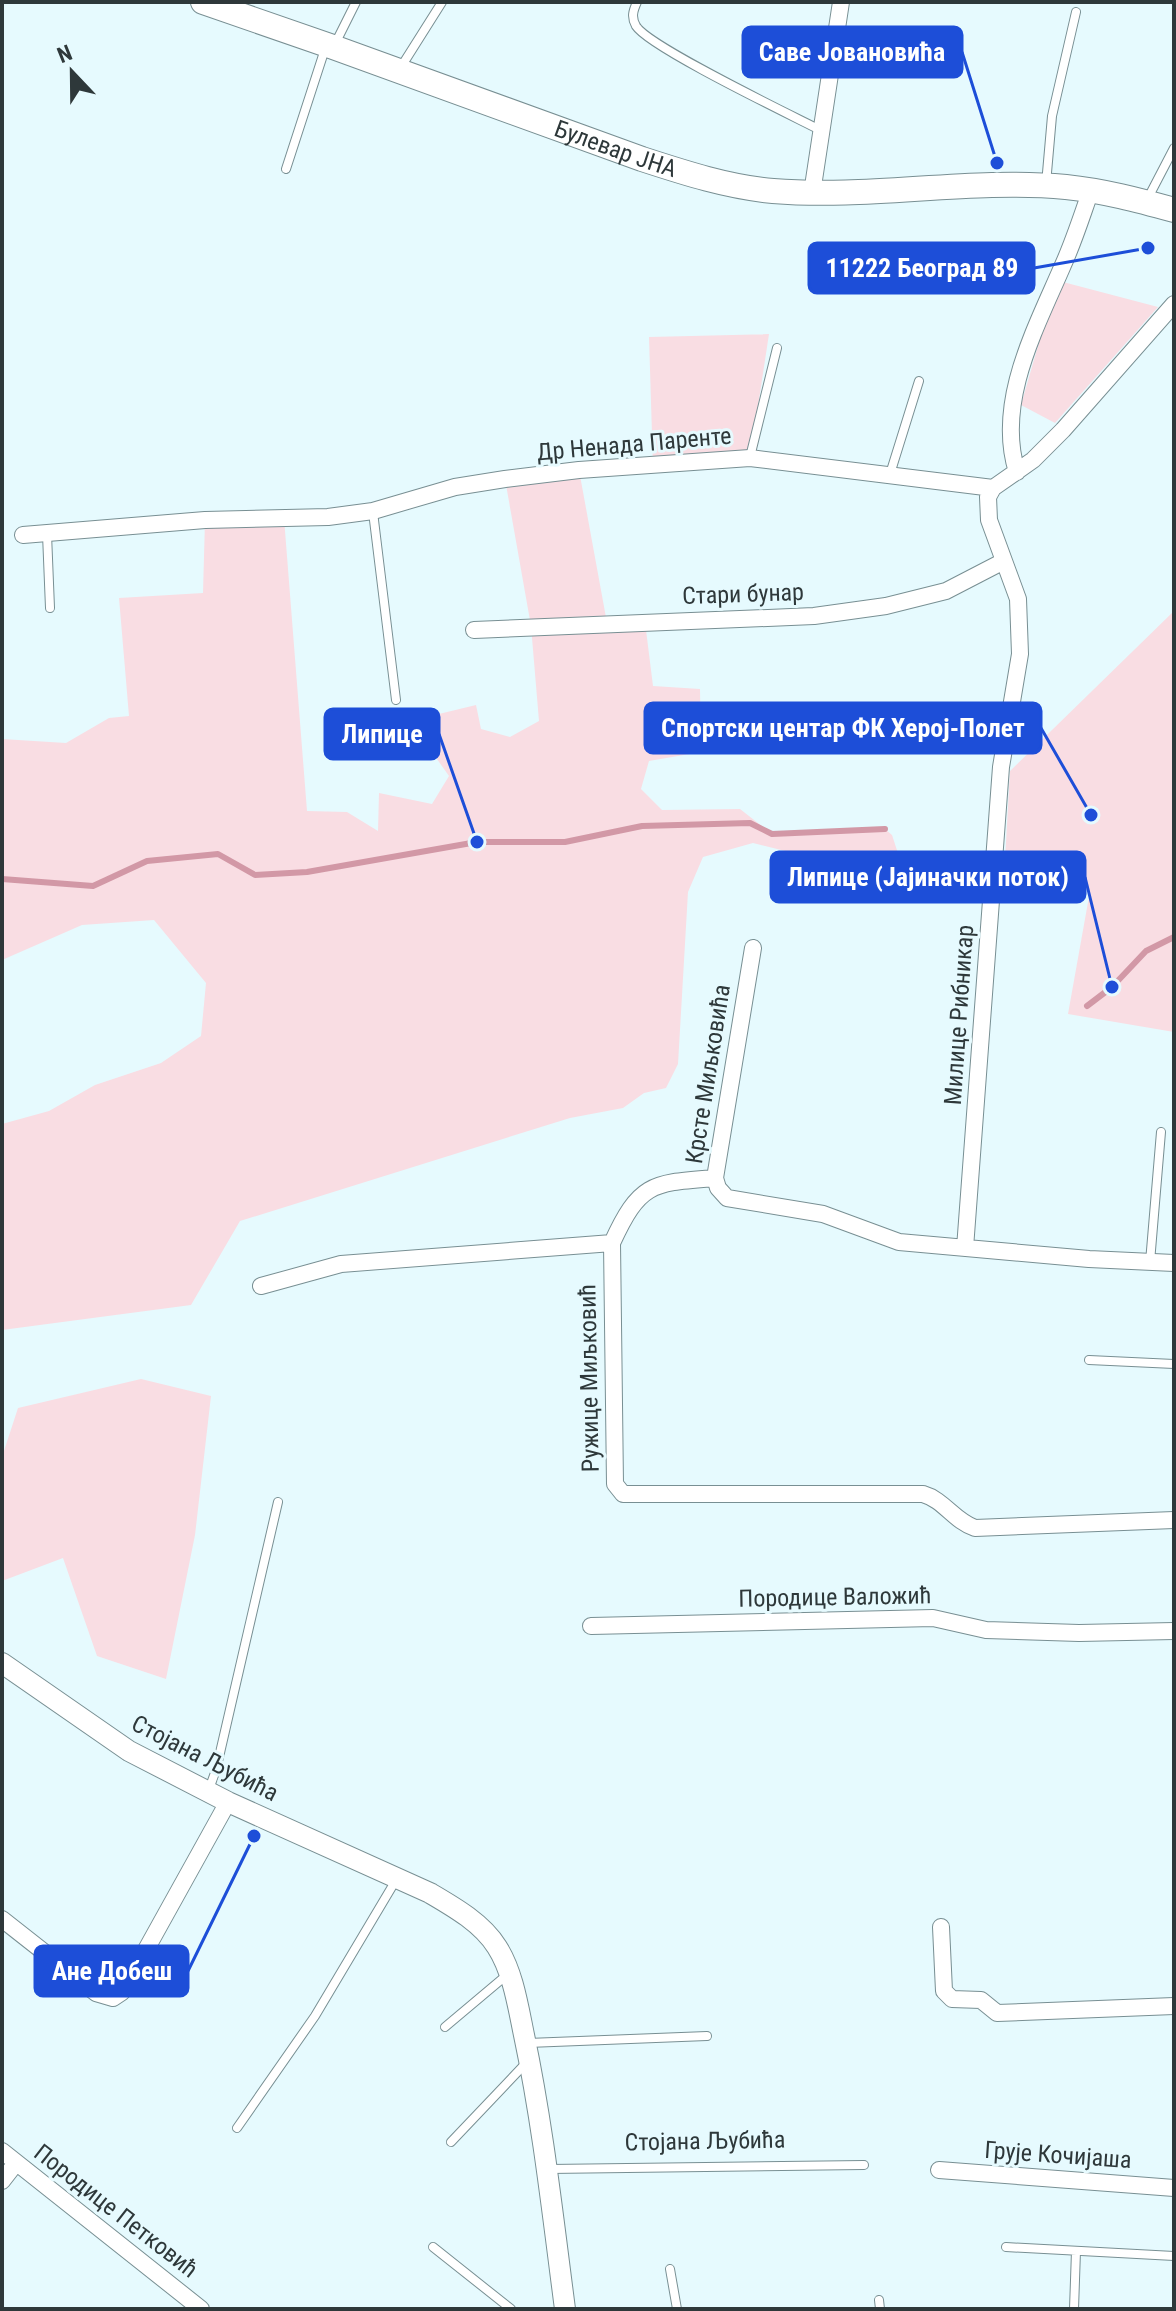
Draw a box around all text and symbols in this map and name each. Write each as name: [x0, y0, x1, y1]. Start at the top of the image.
callout: Саве Јовановића: [743, 27, 962, 77]
north arrow: [32, 32, 112, 112]
text: Саве Јовановића: [759, 37, 945, 67]
text: N: [54, 40, 76, 68]
street label: Булевар ЈНА: [551, 114, 680, 183]
callout: 11222 Београд 89: [809, 243, 1034, 293]
text: 11222 Београд 89: [826, 253, 1018, 283]
street label: Др Ненада Паренте: [536, 422, 732, 466]
street label: Стари бунар: [682, 578, 804, 610]
callout: Спортски центар ФК Херој-Полет: [645, 703, 1041, 753]
callout: Липице: [325, 709, 439, 759]
text: Спортски центар ФК Херој-Полет: [661, 713, 1025, 743]
text: Липице: [341, 719, 423, 749]
callout: Липице (Јајиначки поток): [771, 852, 1085, 902]
text: Липице (Јајиначки поток): [787, 862, 1069, 892]
street label: Милице Рибникар: [939, 924, 979, 1106]
street label: Крсте Миљковића: [680, 982, 736, 1166]
street label: Ружице Миљковић: [573, 1284, 605, 1472]
street label: Породице Валожић: [738, 1581, 932, 1613]
street label: Стојана Љубића: [127, 1709, 283, 1807]
callout: Ане Добеш: [35, 1946, 188, 1996]
text: Ане Добеш: [52, 1956, 172, 1986]
street label: Стојана Љубића: [624, 2126, 786, 2156]
street label: Грује Кочијаша: [984, 2136, 1132, 2174]
street label: Породице Петковић: [28, 2138, 204, 2284]

